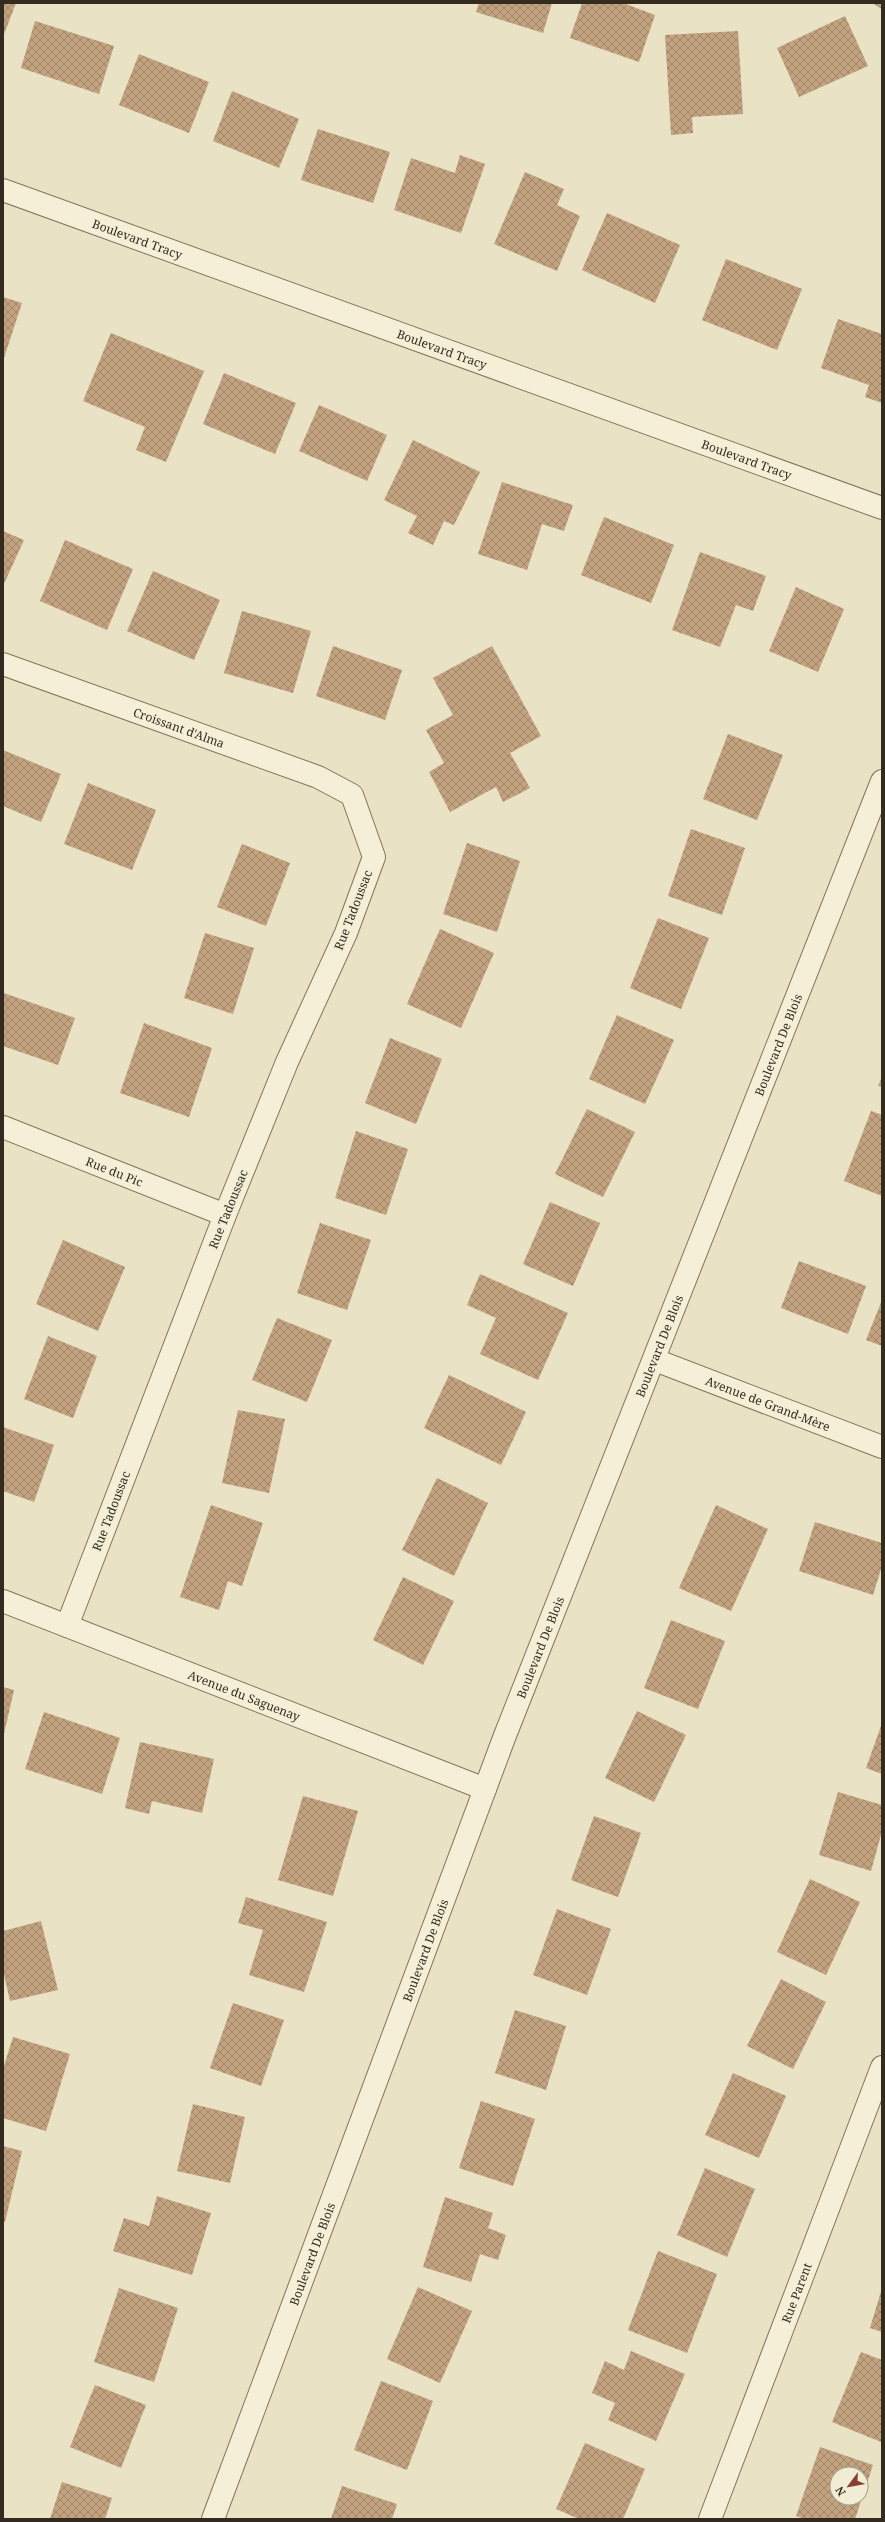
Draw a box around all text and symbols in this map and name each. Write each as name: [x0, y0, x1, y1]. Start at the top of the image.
street label: Boulevard Tracy: [90, 215, 185, 263]
street label: Boulevard Tracy: [395, 325, 490, 373]
street label: Boulevard Tracy: [699, 435, 794, 483]
street label: Croissant d'Alma: [131, 703, 227, 751]
street label: Rue Tadoussac: [330, 868, 376, 952]
street label: Boulevard De Blois: [750, 991, 806, 1098]
street label: Rue du Pic: [83, 1152, 146, 1190]
street label: Rue Tadoussac: [204, 1167, 252, 1251]
street label: Boulevard De Blois: [631, 1292, 687, 1400]
street label: Avenue de Grand-Mère: [703, 1372, 833, 1435]
street label: Rue Tadoussac: [88, 1469, 134, 1553]
street label: Boulevard De Blois: [512, 1594, 568, 1701]
street label: Avenue du Saguenay: [186, 1666, 303, 1725]
street label: Boulevard De Blois: [398, 1896, 452, 2004]
street label: Boulevard De Blois: [285, 2200, 339, 2308]
street label: Rue Parent: [777, 2260, 815, 2325]
north arrow: [829, 2466, 869, 2506]
text: N: [831, 2484, 849, 2499]

